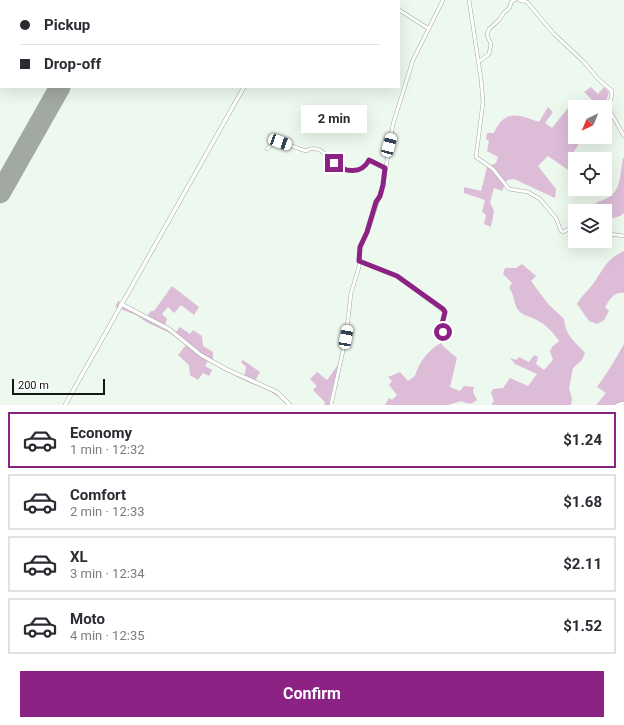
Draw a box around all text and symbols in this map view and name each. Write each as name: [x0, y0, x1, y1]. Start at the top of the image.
text: Pickup: [44, 16, 90, 34]
text: Drop-off: [44, 55, 101, 73]
north arrow: [568, 100, 612, 144]
map controls: [568, 100, 612, 248]
callout: 2 min: [301, 105, 367, 133]
text: 2 min: [318, 111, 350, 126]
car: [267, 132, 293, 152]
car: [380, 132, 398, 158]
button: locate: [568, 152, 612, 196]
route end: [325, 154, 343, 172]
button: layers: [568, 204, 612, 248]
route start: [434, 323, 452, 341]
car: [338, 324, 354, 350]
scale bar: [12, 377, 105, 396]
text: 200 m: [18, 379, 49, 392]
icon: car: [22, 422, 58, 458]
text: Economy: [70, 424, 132, 442]
text: $1.24: [563, 431, 602, 449]
text: 1 min · 12:32: [70, 442, 145, 457]
icon: car: [22, 484, 58, 520]
text: Comfort: [70, 486, 126, 504]
text: $1.68: [563, 493, 602, 511]
text: 2 min · 12:33: [70, 504, 145, 519]
icon: car: [22, 546, 58, 582]
text: XL: [70, 548, 88, 566]
text: $2.11: [563, 555, 602, 573]
text: 3 min · 12:34: [70, 566, 145, 581]
icon: car: [22, 608, 58, 644]
text: Moto: [70, 610, 105, 628]
text: $1.52: [563, 617, 602, 635]
text: 4 min · 12:35: [70, 628, 145, 643]
button: Confirm: [20, 671, 604, 717]

